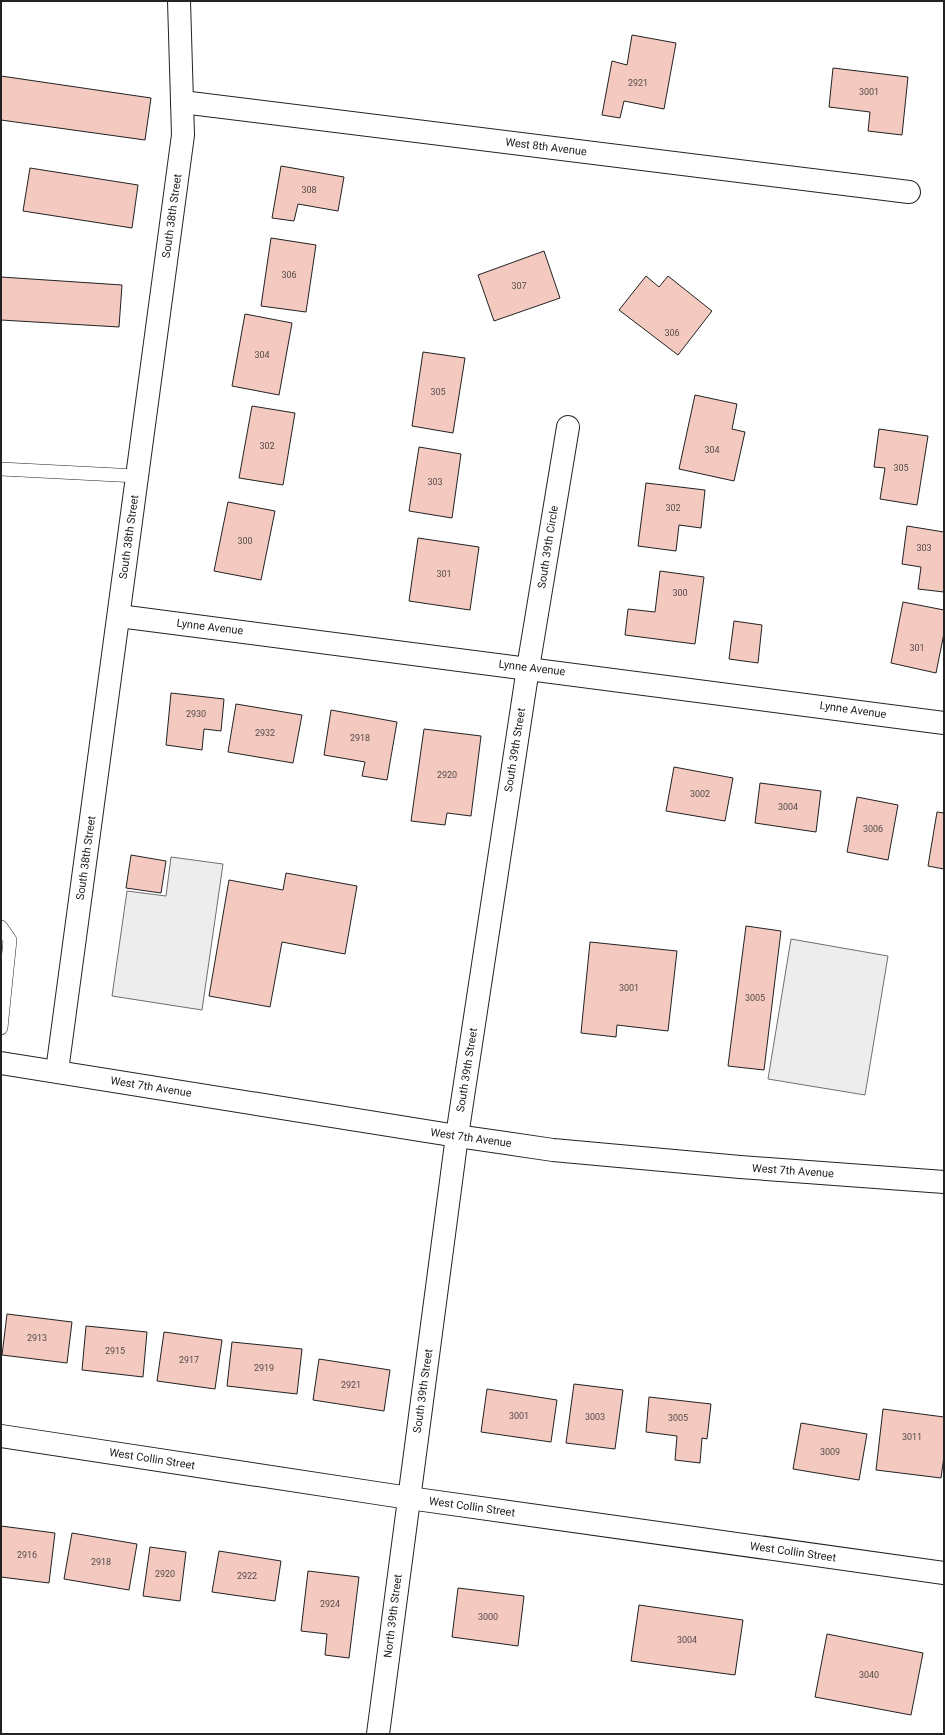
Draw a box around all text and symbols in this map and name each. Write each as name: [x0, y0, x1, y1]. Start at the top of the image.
house number: 2921: [628, 78, 648, 88]
house number: 3001: [859, 87, 879, 97]
street label: West 8th Avenue: [505, 136, 588, 158]
street label: South 38th Street: [160, 173, 184, 259]
house number: 308: [301, 185, 317, 195]
house number: 306: [281, 270, 297, 280]
house number: 307: [511, 281, 527, 291]
house number: 306: [664, 328, 680, 338]
house number: 304: [254, 350, 270, 360]
house number: 305: [430, 387, 446, 397]
house number: 302: [259, 441, 275, 451]
house number: 304: [704, 445, 720, 455]
house number: 305: [893, 463, 909, 473]
house number: 303: [427, 477, 443, 487]
street label: South 38th Street: [117, 494, 141, 580]
house number: 302: [665, 503, 681, 513]
street label: South 39th Circle: [535, 504, 561, 589]
house number: 300: [237, 536, 253, 546]
house number: 303: [916, 543, 932, 553]
house number: 301: [436, 569, 452, 579]
house number: 300: [672, 588, 688, 598]
street label: Lynne Avenue: [176, 616, 244, 638]
house number: 301: [909, 643, 925, 653]
street label: Lynne Avenue: [498, 657, 566, 679]
street label: Lynne Avenue: [819, 699, 887, 721]
street label: South 39th Street: [502, 707, 528, 793]
house number: 2930: [186, 709, 206, 719]
house number: 2932: [255, 728, 275, 738]
house number: 2918: [350, 733, 370, 743]
house number: 2920: [437, 770, 457, 780]
house number: 3002: [690, 789, 710, 799]
house number: 3004: [778, 802, 798, 812]
street label: South 38th Street: [74, 815, 98, 901]
house number: 3006: [863, 824, 883, 834]
house number: 3001: [619, 983, 639, 993]
house number: 3005: [745, 993, 765, 1003]
street label: South 39th Street: [454, 1027, 480, 1113]
street label: West 7th Avenue: [110, 1074, 193, 1100]
street label: West 7th Avenue: [430, 1126, 513, 1150]
street label: West 7th Avenue: [752, 1162, 835, 1180]
house number: 2913: [27, 1333, 47, 1343]
house number: 2915: [105, 1346, 125, 1356]
street label: South 39th Street: [411, 1348, 435, 1434]
house number: 2917: [179, 1355, 199, 1365]
house number: 2919: [254, 1363, 274, 1373]
house number: 2921: [341, 1380, 361, 1390]
house number: 3001: [509, 1411, 529, 1421]
house number: 3003: [585, 1412, 605, 1422]
house number: 3005: [668, 1413, 688, 1423]
house number: 3011: [902, 1432, 922, 1442]
street label: West Collin Street: [108, 1446, 196, 1472]
house number: 3009: [820, 1447, 840, 1457]
street label: West Collin Street: [428, 1495, 516, 1520]
street label: West Collin Street: [749, 1540, 837, 1565]
house number: 2916: [17, 1550, 37, 1560]
house number: 2918: [91, 1557, 111, 1567]
house number: 2920: [155, 1569, 175, 1579]
house number: 2922: [237, 1571, 257, 1581]
street label: North 39th Street: [381, 1573, 405, 1659]
house number: 2924: [320, 1599, 340, 1609]
house number: 3000: [478, 1612, 498, 1622]
house number: 3004: [677, 1635, 697, 1645]
house number: 3040: [859, 1670, 879, 1680]

